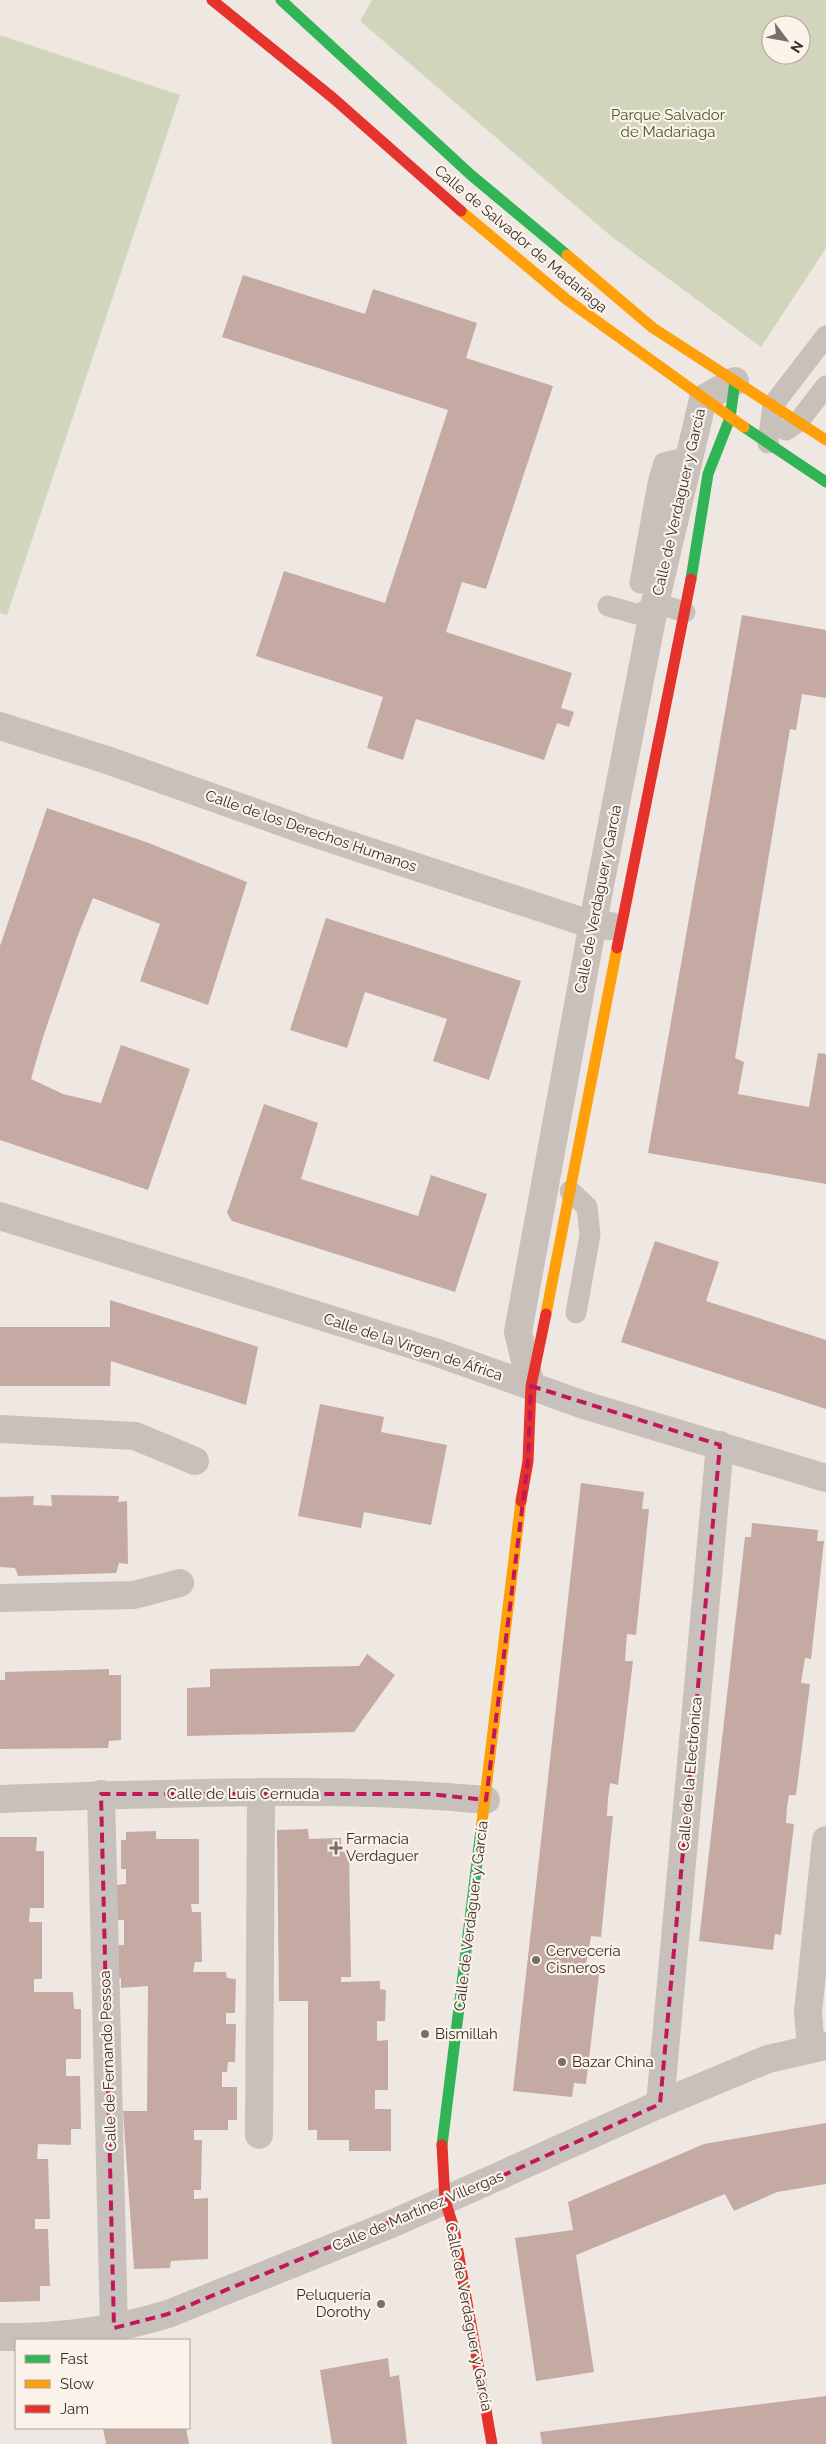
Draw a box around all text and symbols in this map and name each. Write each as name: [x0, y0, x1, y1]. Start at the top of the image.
north arrow: [761, 15, 811, 65]
text: N: [787, 38, 807, 56]
park label: Parque Salvador de Madariaga: [611, 106, 726, 141]
street label: Calle de Salvador de Madariaga: [431, 161, 611, 317]
street label: Calle de Verdaguer y García: [649, 407, 709, 597]
street label: Calle de los Derechos Humanos: [203, 786, 419, 876]
street label: Calle de Verdaguer y García: [571, 803, 625, 995]
street label: Calle de la Virgen de África: [321, 1310, 505, 1384]
street label: Calle de la Electrónica: [674, 1696, 706, 1852]
street label: Calle de Luis Cernuda: [167, 1785, 319, 1803]
street label: Calle de Verdaguer y García: [450, 1820, 492, 2012]
place label: Farmacia Verdaguer: [346, 1830, 420, 1865]
marker: Farmacia Verdaguer: [330, 1842, 342, 1854]
place label: Cervecería Cisneros: [546, 1942, 621, 1977]
marker: Cervecería Cisneros: [530, 1954, 542, 1966]
street label: Calle de Fernando Pessoa: [96, 1970, 120, 2152]
place label: Bismillah: [435, 2025, 498, 2043]
marker: Bismillah: [419, 2028, 431, 2040]
place label: Bazar China: [572, 2053, 654, 2071]
marker: Bazar China: [556, 2056, 568, 2068]
street label: Calle de Martínez Villergas: [330, 2167, 506, 2255]
street label: Calle de Verdaguer y García: [442, 2221, 496, 2413]
place label: Peluquería Dorothy: [296, 2286, 371, 2321]
marker: Peluquería Dorothy: [375, 2298, 387, 2310]
legend: [15, 2339, 190, 2429]
text: Fast: [60, 2350, 88, 2368]
text: Slow: [60, 2375, 94, 2393]
text: Jam: [60, 2400, 89, 2418]

